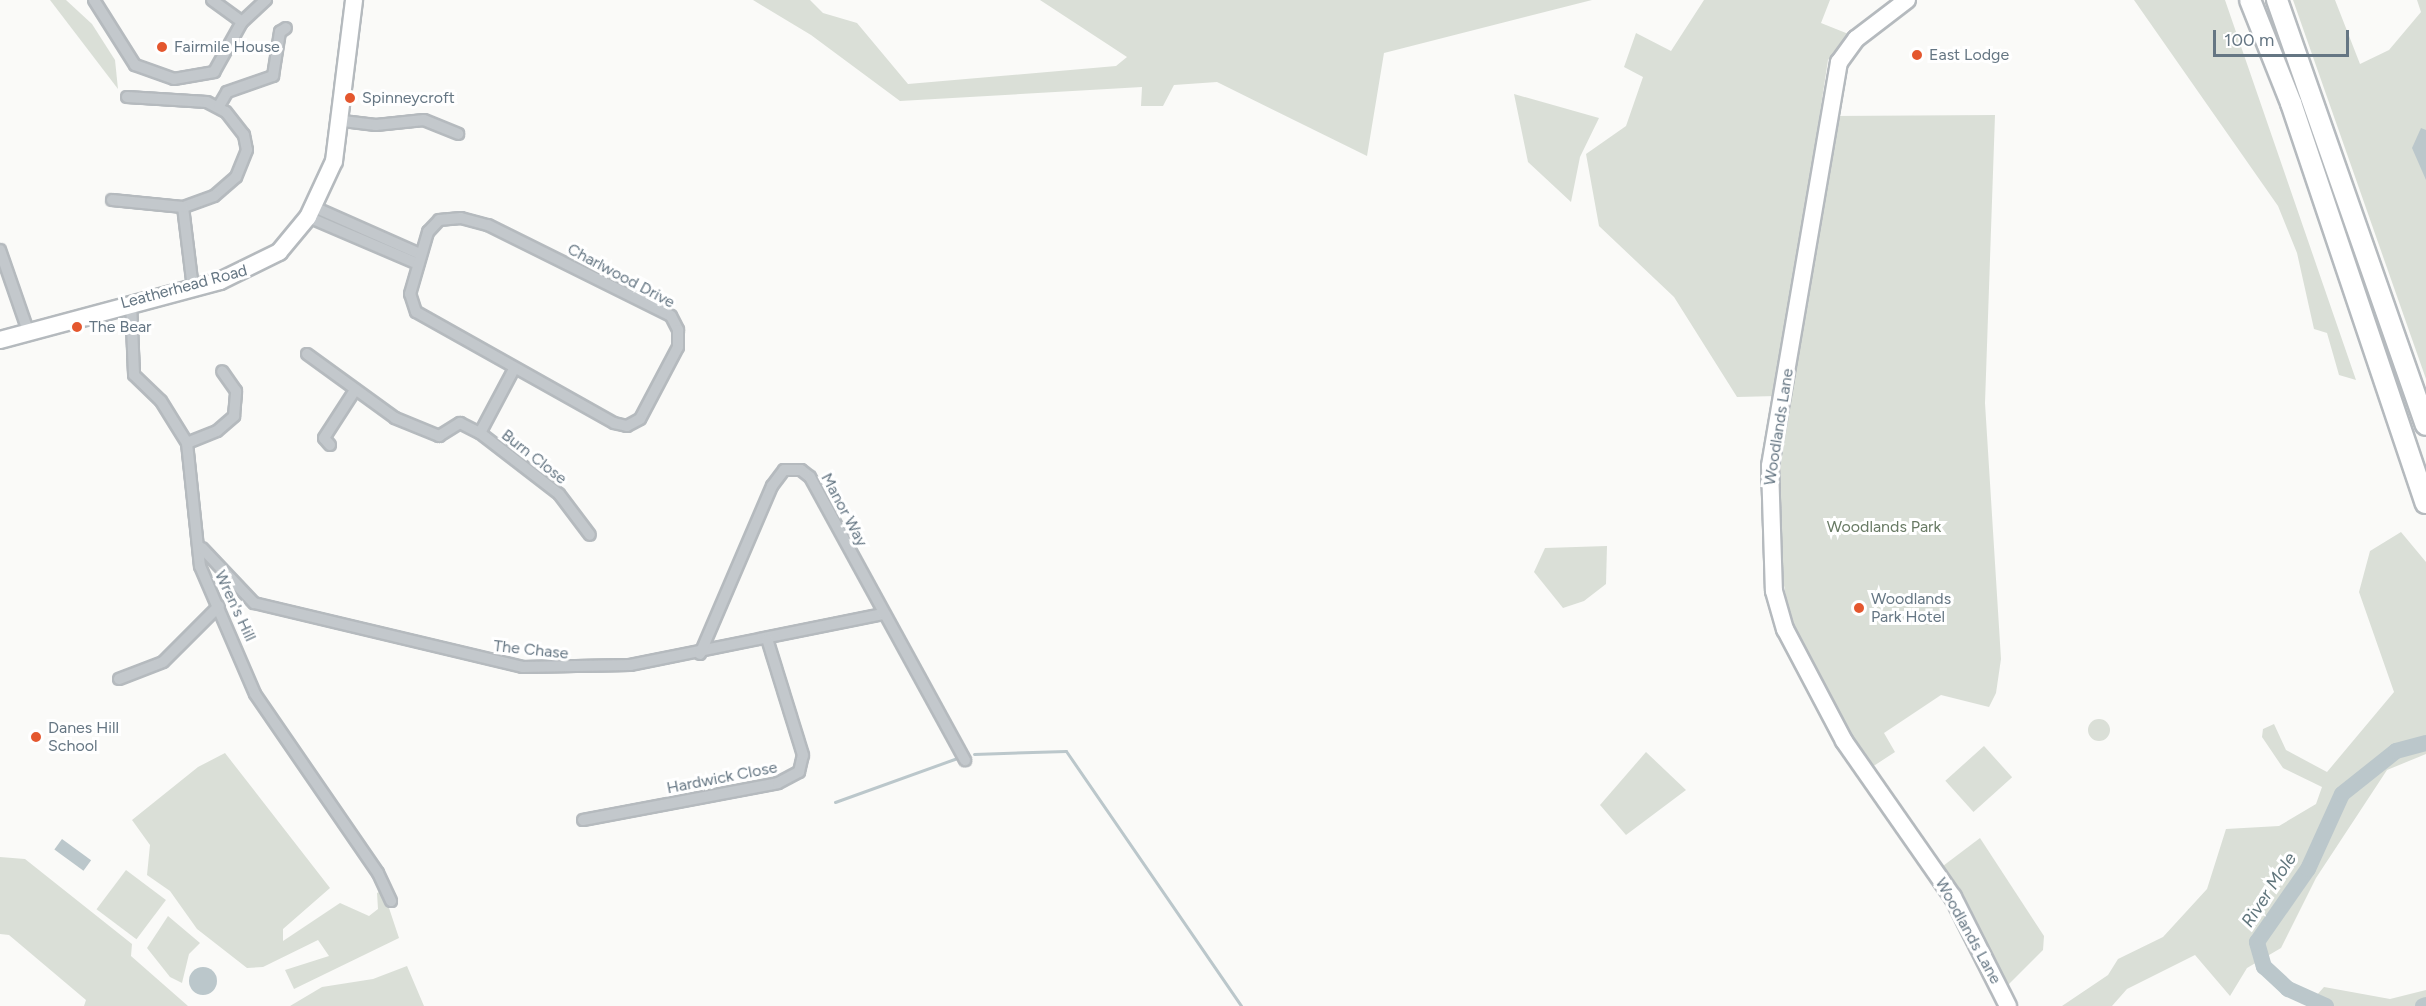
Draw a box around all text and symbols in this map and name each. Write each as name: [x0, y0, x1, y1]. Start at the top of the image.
scale bar: [2216, 18, 2352, 56]
text: 100 m: [2224, 29, 2274, 51]
place label: Fairmile House: [174, 37, 280, 57]
marker: Fairmile House: [155, 40, 169, 54]
place label: East Lodge: [1929, 45, 2009, 65]
marker: East Lodge: [1910, 48, 1924, 62]
place label: Spinneycroft: [362, 88, 455, 108]
marker: Spinneycroft: [343, 91, 357, 105]
street label: Charlwood Drive: [564, 240, 678, 312]
street label: Leatherhead Road: [119, 261, 249, 313]
place label: The Bear: [89, 317, 152, 337]
marker: The Bear: [70, 320, 84, 334]
street label: Woodlands Lane: [1760, 367, 1798, 487]
street label: Burn Close: [498, 426, 570, 488]
street label: Manor Way: [817, 470, 871, 550]
park label: Woodlands Park: [1827, 517, 1941, 537]
street label: Wren's Hill: [210, 568, 260, 644]
place label: Woodlands Park Hotel: [1871, 589, 1951, 627]
marker: Woodlands Park Hotel: [1852, 601, 1866, 615]
street label: The Chase: [493, 637, 569, 663]
place label: Danes Hill School: [48, 718, 119, 756]
marker: Danes Hill School: [29, 730, 43, 744]
street label: Hardwick Close: [665, 758, 779, 798]
water label: River Mole: [2237, 849, 2301, 931]
street label: Woodlands Lane: [1931, 875, 2005, 987]

